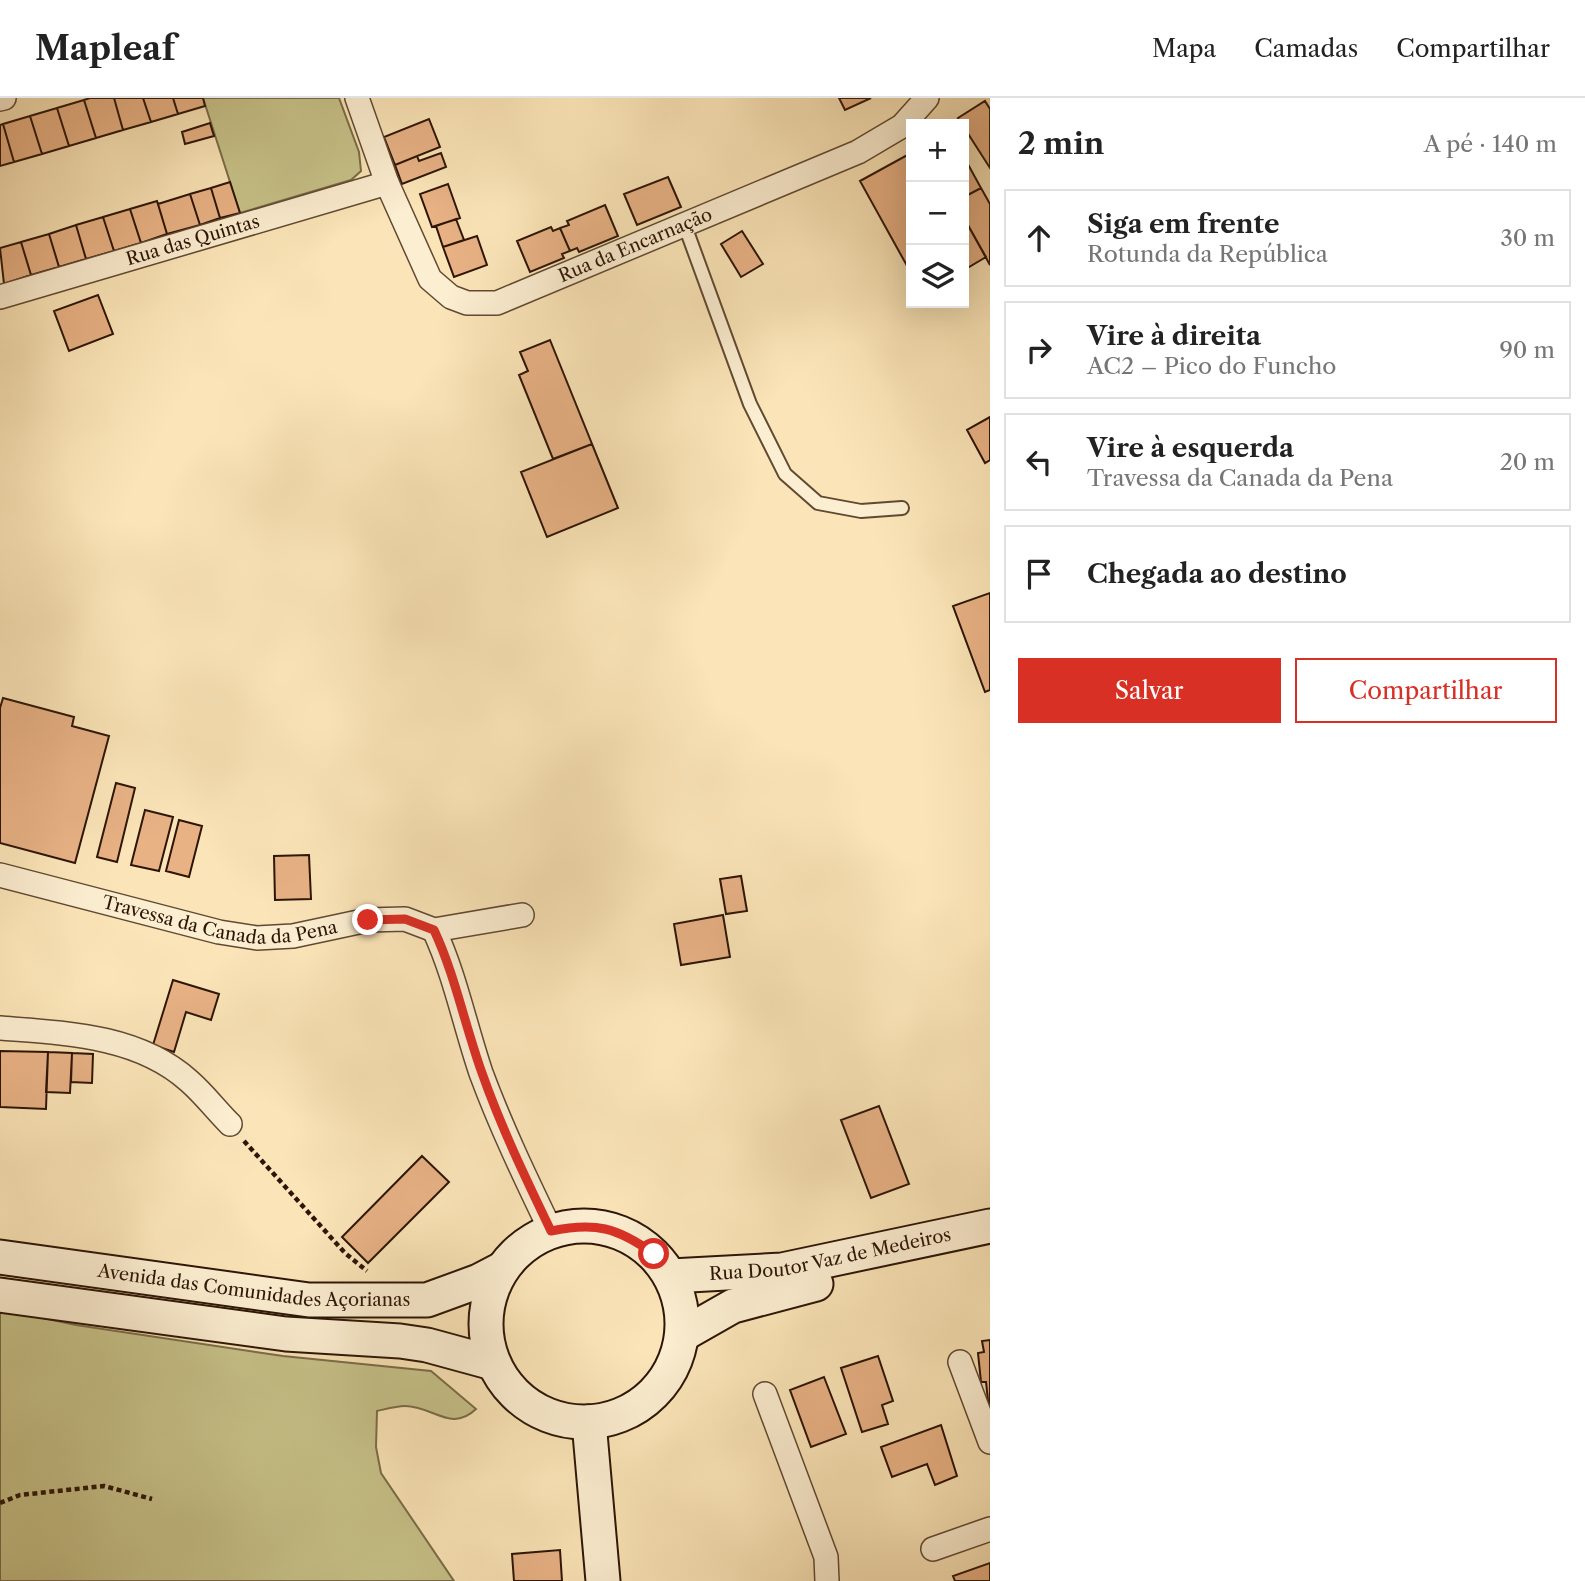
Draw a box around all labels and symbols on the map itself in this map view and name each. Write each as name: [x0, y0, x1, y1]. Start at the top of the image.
street label: Rua da Encarnação: [555, 203, 715, 287]
street label: Rua das Quintas: [123, 210, 262, 270]
street label: Travessa da Canada da Pena: [100, 891, 340, 949]
route end: [352, 904, 383, 935]
street label: Rua Doutor Vaz de Medeiros: [709, 1224, 953, 1285]
route start: [638, 1238, 669, 1269]
street label: Avenida das Comunidades Açorianas: [95, 1260, 410, 1312]

